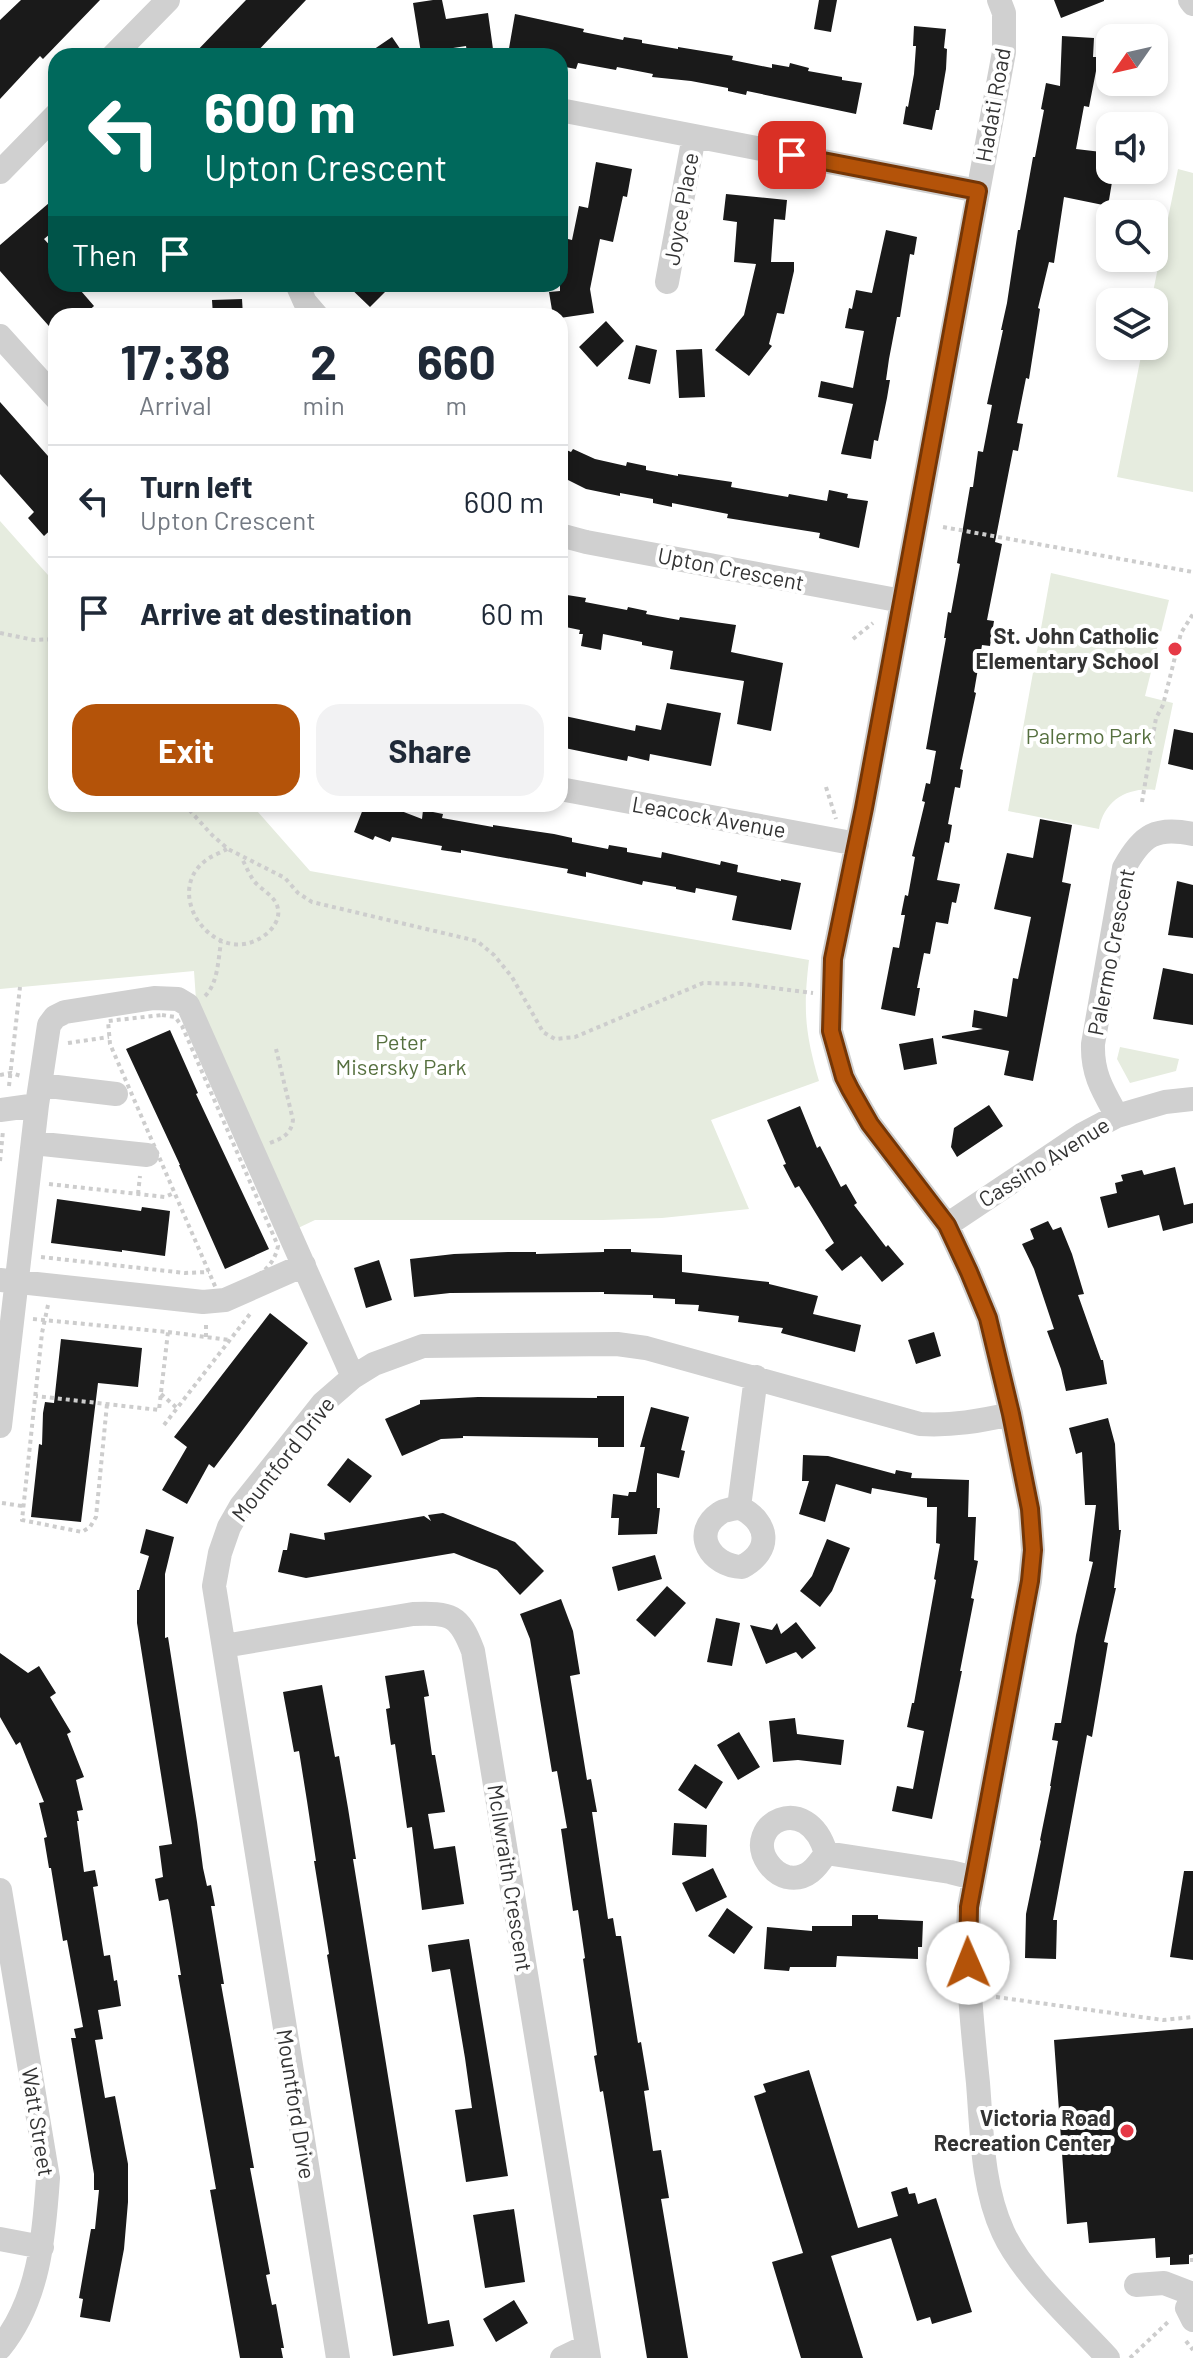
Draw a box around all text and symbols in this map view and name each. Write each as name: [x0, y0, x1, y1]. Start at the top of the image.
north arrow: [1096, 24, 1168, 96]
map controls: [1096, 24, 1168, 360]
street label: Hadati Road: [969, 46, 1015, 164]
text: 600 m: [204, 77, 356, 144]
icon: left: [72, 80, 176, 184]
button: sound: [1096, 112, 1168, 184]
pin: [758, 121, 826, 189]
icon: arrive: [770, 133, 814, 177]
text: Upton Crescent: [204, 145, 447, 188]
street label: Joyce Place: [657, 150, 703, 267]
button: search: [1096, 200, 1168, 272]
icon: arrive: [153, 232, 197, 276]
text: Then: [72, 236, 137, 272]
button: layers: [1096, 288, 1168, 360]
text: 17:38: [120, 332, 230, 390]
text: 2: [310, 332, 337, 390]
text: 660: [417, 332, 496, 390]
text: Arrival: [139, 389, 212, 420]
text: min: [303, 389, 345, 420]
text: m: [446, 389, 467, 420]
text: Turn left: [140, 468, 253, 504]
icon: left: [72, 479, 116, 523]
text: 600 m: [464, 483, 544, 519]
text: Upton Crescent: [140, 504, 316, 535]
street label: Upton Crescent: [656, 541, 807, 595]
icon: arrive: [72, 591, 116, 635]
text: Arrive at destination: [140, 595, 412, 631]
text: 60 m: [481, 595, 544, 631]
place label: St. John Catholic Elementary School: [976, 622, 1159, 673]
marker: St. John Catholic Elementary School: [1166, 640, 1184, 658]
button: Exit: [72, 704, 300, 796]
button: Share: [316, 704, 544, 796]
park label: Palermo Park: [1026, 722, 1152, 748]
street label: Leacock Avenue: [630, 790, 788, 842]
street label: Palermo Crescent: [1081, 866, 1139, 1038]
park label: Peter Misersky Park: [336, 1028, 466, 1079]
street label: Cassino Avenue: [973, 1111, 1113, 1212]
street label: Mountford Drive: [225, 1391, 339, 1526]
street label: McIlwraith Crescent: [483, 1782, 539, 1973]
position arrow: [926, 1921, 1010, 2005]
street label: Mountford Drive: [272, 2027, 322, 2181]
street label: Watt Street: [18, 2066, 60, 2178]
place label: Victoria Road Recreation Center: [934, 2104, 1112, 2155]
marker: Victoria Road Recreation Center: [1118, 2122, 1136, 2140]

